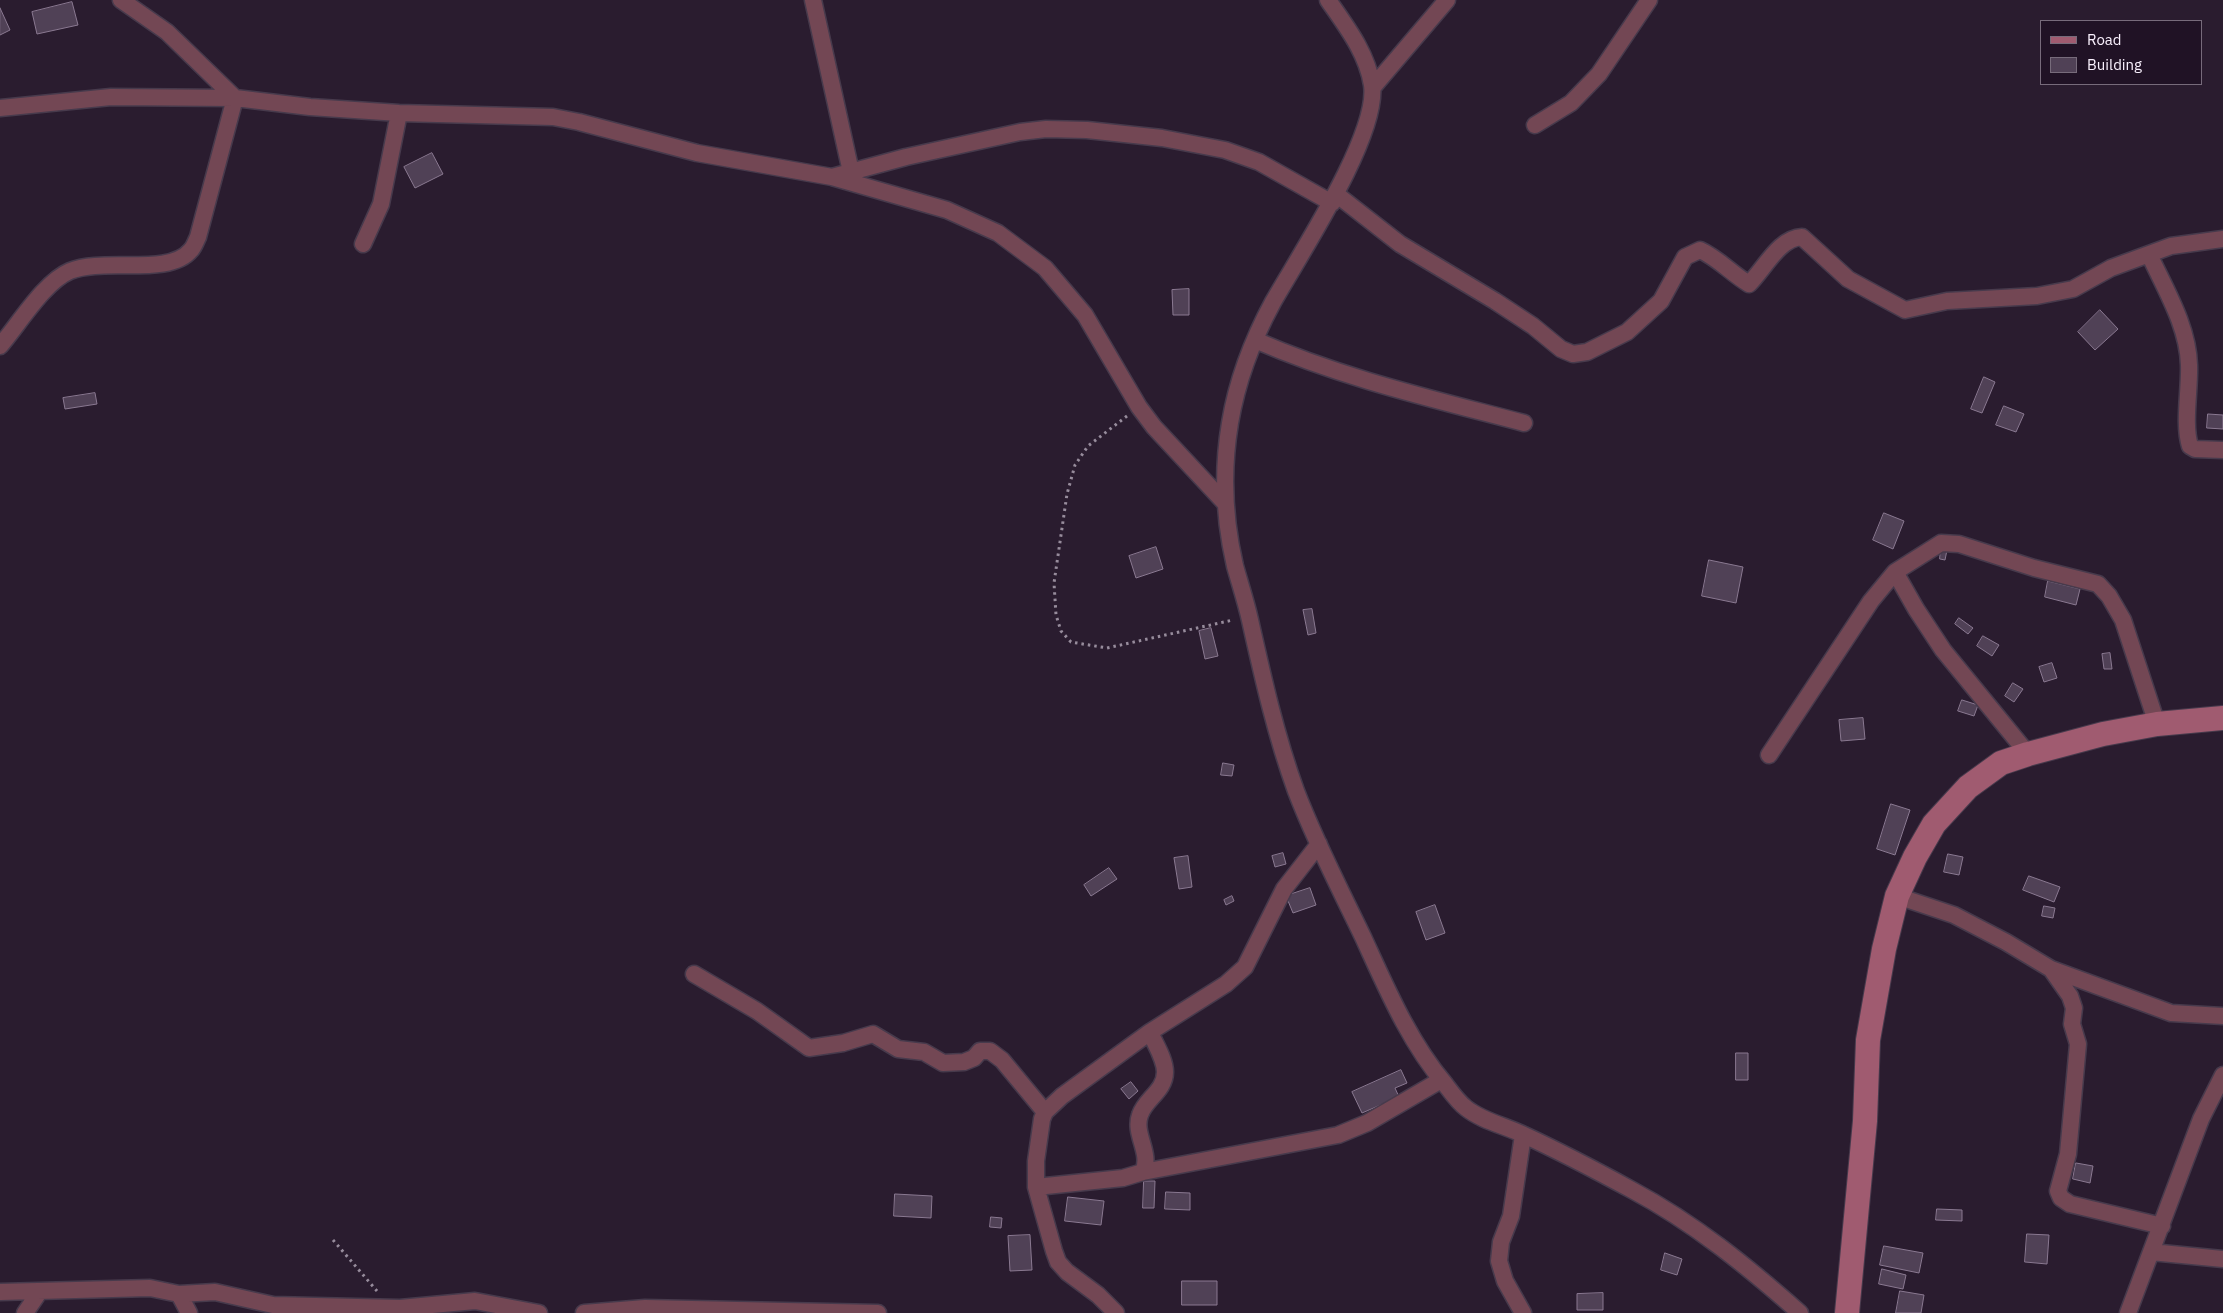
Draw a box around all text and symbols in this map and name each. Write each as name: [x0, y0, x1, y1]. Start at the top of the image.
legend: [2040, 20, 2203, 85]
text: Road: [2087, 30, 2122, 49]
text: Building: [2087, 55, 2142, 74]

